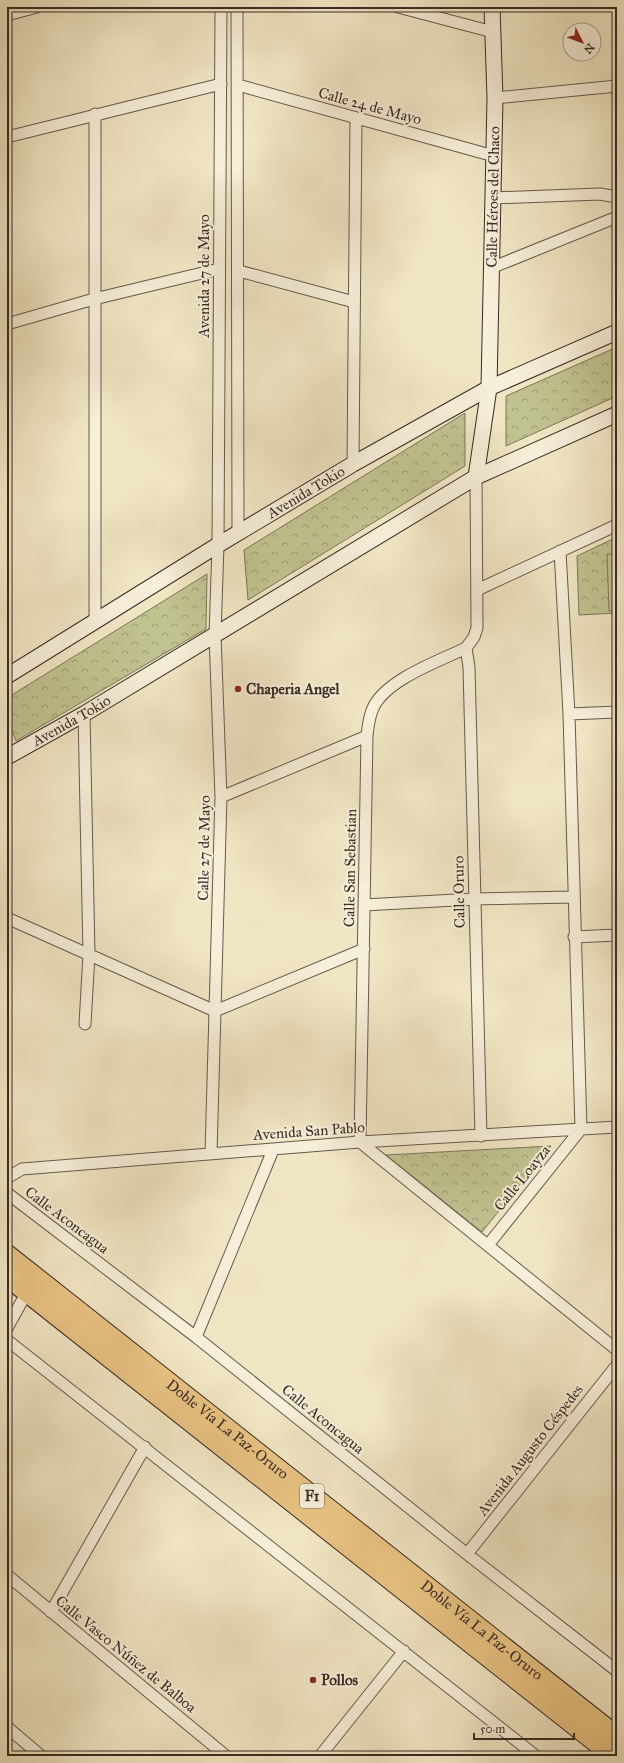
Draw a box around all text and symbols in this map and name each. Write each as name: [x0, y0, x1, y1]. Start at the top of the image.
north arrow: [562, 22, 602, 62]
text: N: [581, 41, 597, 57]
street label: Calle 24 de Mayo: [316, 84, 424, 129]
street label: Calle Héroes del Chaco: [482, 126, 503, 268]
street label: Avenida 27 de Mayo: [195, 214, 213, 339]
street label: Avenida Tokio: [263, 462, 348, 523]
place label: Chaperia Angel: [246, 680, 340, 699]
marker: Chaperia Angel: [233, 684, 243, 694]
street label: Avenida Tokio: [28, 691, 114, 751]
street label: Calle 27 de Mayo: [194, 795, 214, 901]
street label: Calle San Sebastian: [340, 809, 360, 927]
street label: Calle Oruro: [449, 855, 469, 928]
street label: Avenida San Pablo: [252, 1118, 366, 1144]
street label: Calle Loayza: [490, 1141, 554, 1214]
street label: Calle Aconcagua: [21, 1183, 113, 1258]
street label: Doble Vía La Paz-Oruro: [163, 1375, 292, 1483]
street label: Calle Aconcagua: [278, 1380, 368, 1458]
street label: Avenida Augusto Céspedes: [473, 1381, 587, 1520]
road number: F1: [300, 1484, 324, 1508]
street label: Doble Vía La Paz-Oruro: [417, 1576, 547, 1684]
street label: Calle Vasco Núñez de Balboa: [52, 1592, 201, 1717]
place label: Pollos: [321, 1671, 359, 1689]
marker: Pollos: [308, 1675, 318, 1685]
scale bar: [474, 1715, 574, 1741]
text: 50 m: [480, 1722, 505, 1736]

